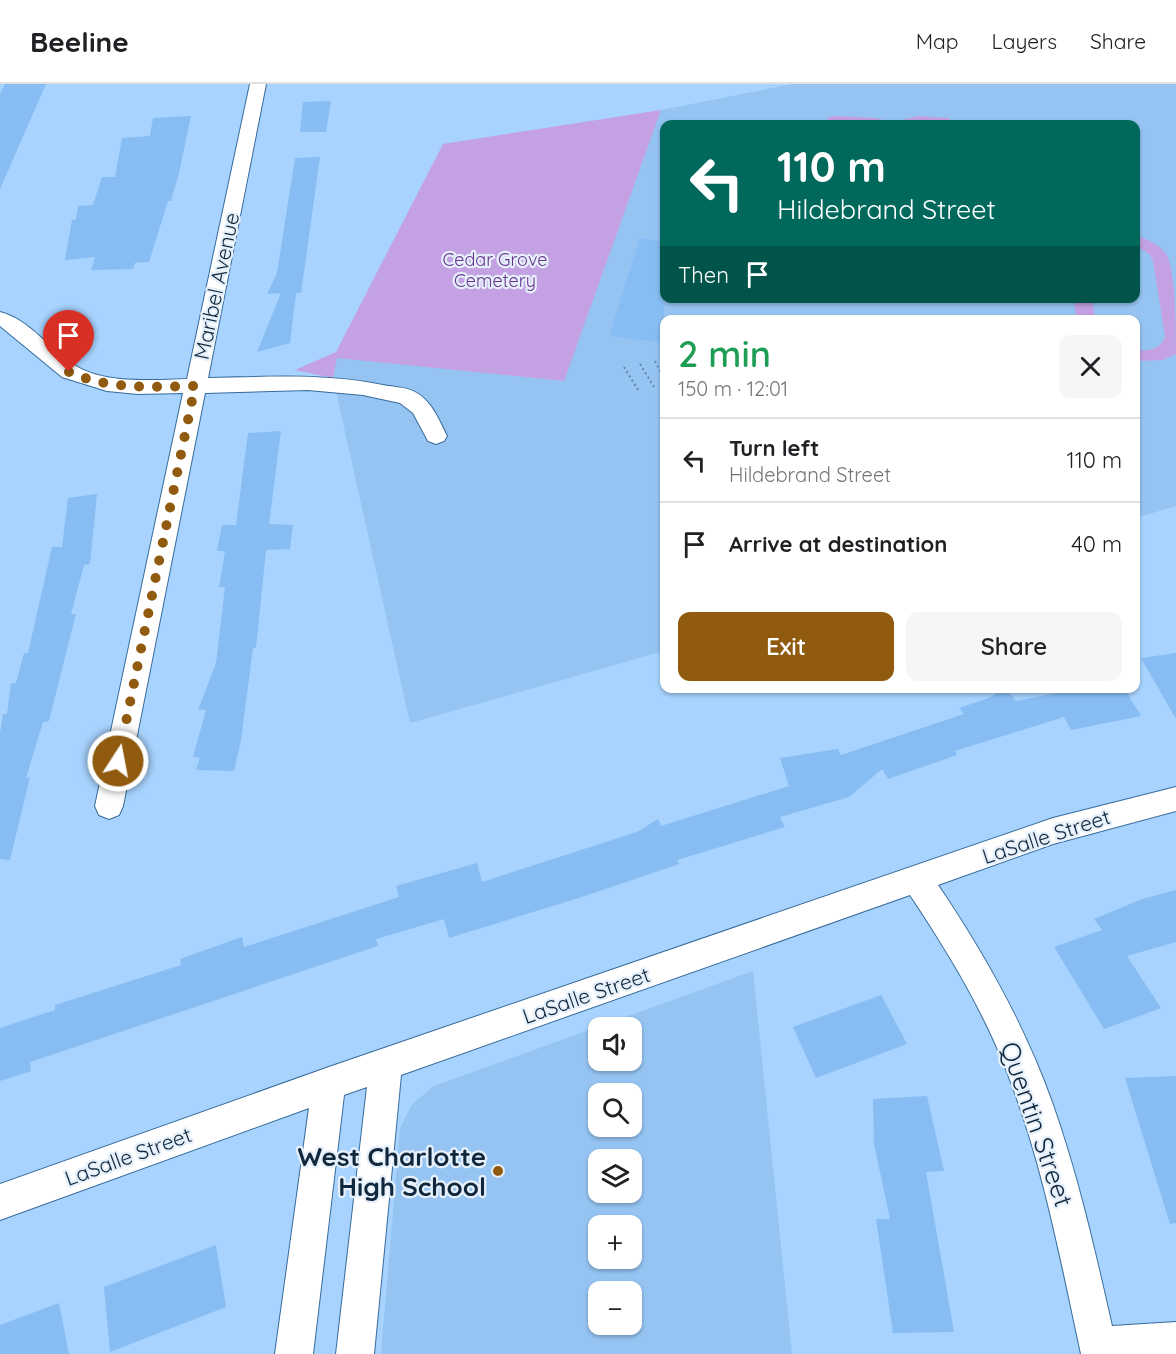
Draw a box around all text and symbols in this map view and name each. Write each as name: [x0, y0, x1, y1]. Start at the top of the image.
text: Beeline: [30, 24, 129, 59]
text: Map: [916, 28, 959, 54]
text: Layers: [992, 28, 1057, 54]
text: Share: [1090, 28, 1146, 54]
text: 110 m: [777, 140, 886, 193]
icon: left: [678, 144, 756, 222]
text: Hildebrand Street: [777, 192, 996, 226]
street label: Maribel Avenue: [188, 210, 244, 362]
park label: Cedar Grove Cemetery: [442, 248, 548, 292]
icon: arrive: [741, 258, 774, 291]
text: Then: [678, 261, 729, 289]
pin: [43, 310, 94, 372]
icon: arrive: [52, 319, 85, 352]
text: 2 min: [678, 331, 771, 376]
button: close: [1059, 335, 1122, 398]
text: 150 m · 12:01: [678, 376, 788, 401]
text: Turn left: [729, 434, 819, 462]
icon: left: [678, 444, 711, 477]
text: 110 m: [1067, 446, 1122, 474]
text: Hildebrand Street: [729, 462, 891, 487]
icon: arrive: [678, 528, 711, 561]
text: Arrive at destination: [729, 530, 947, 558]
text: 40 m: [1071, 530, 1122, 558]
button: Exit: [678, 612, 894, 681]
button: Share: [906, 612, 1122, 681]
position arrow: [86, 729, 150, 793]
street label: LaSalle Street: [979, 803, 1113, 869]
street label: LaSalle Street: [519, 961, 653, 1029]
map controls: [588, 1017, 642, 1335]
button: sound: [588, 1017, 642, 1071]
street label: Quentin Street: [993, 1037, 1081, 1211]
button: search: [588, 1083, 642, 1137]
street label: LaSalle Street: [61, 1121, 195, 1191]
place label: West Charlotte High School: [297, 1140, 486, 1203]
button: layers: [588, 1149, 642, 1203]
marker: West Charlotte High School: [491, 1164, 505, 1178]
button: +: [588, 1215, 642, 1269]
button: −: [588, 1281, 642, 1335]

